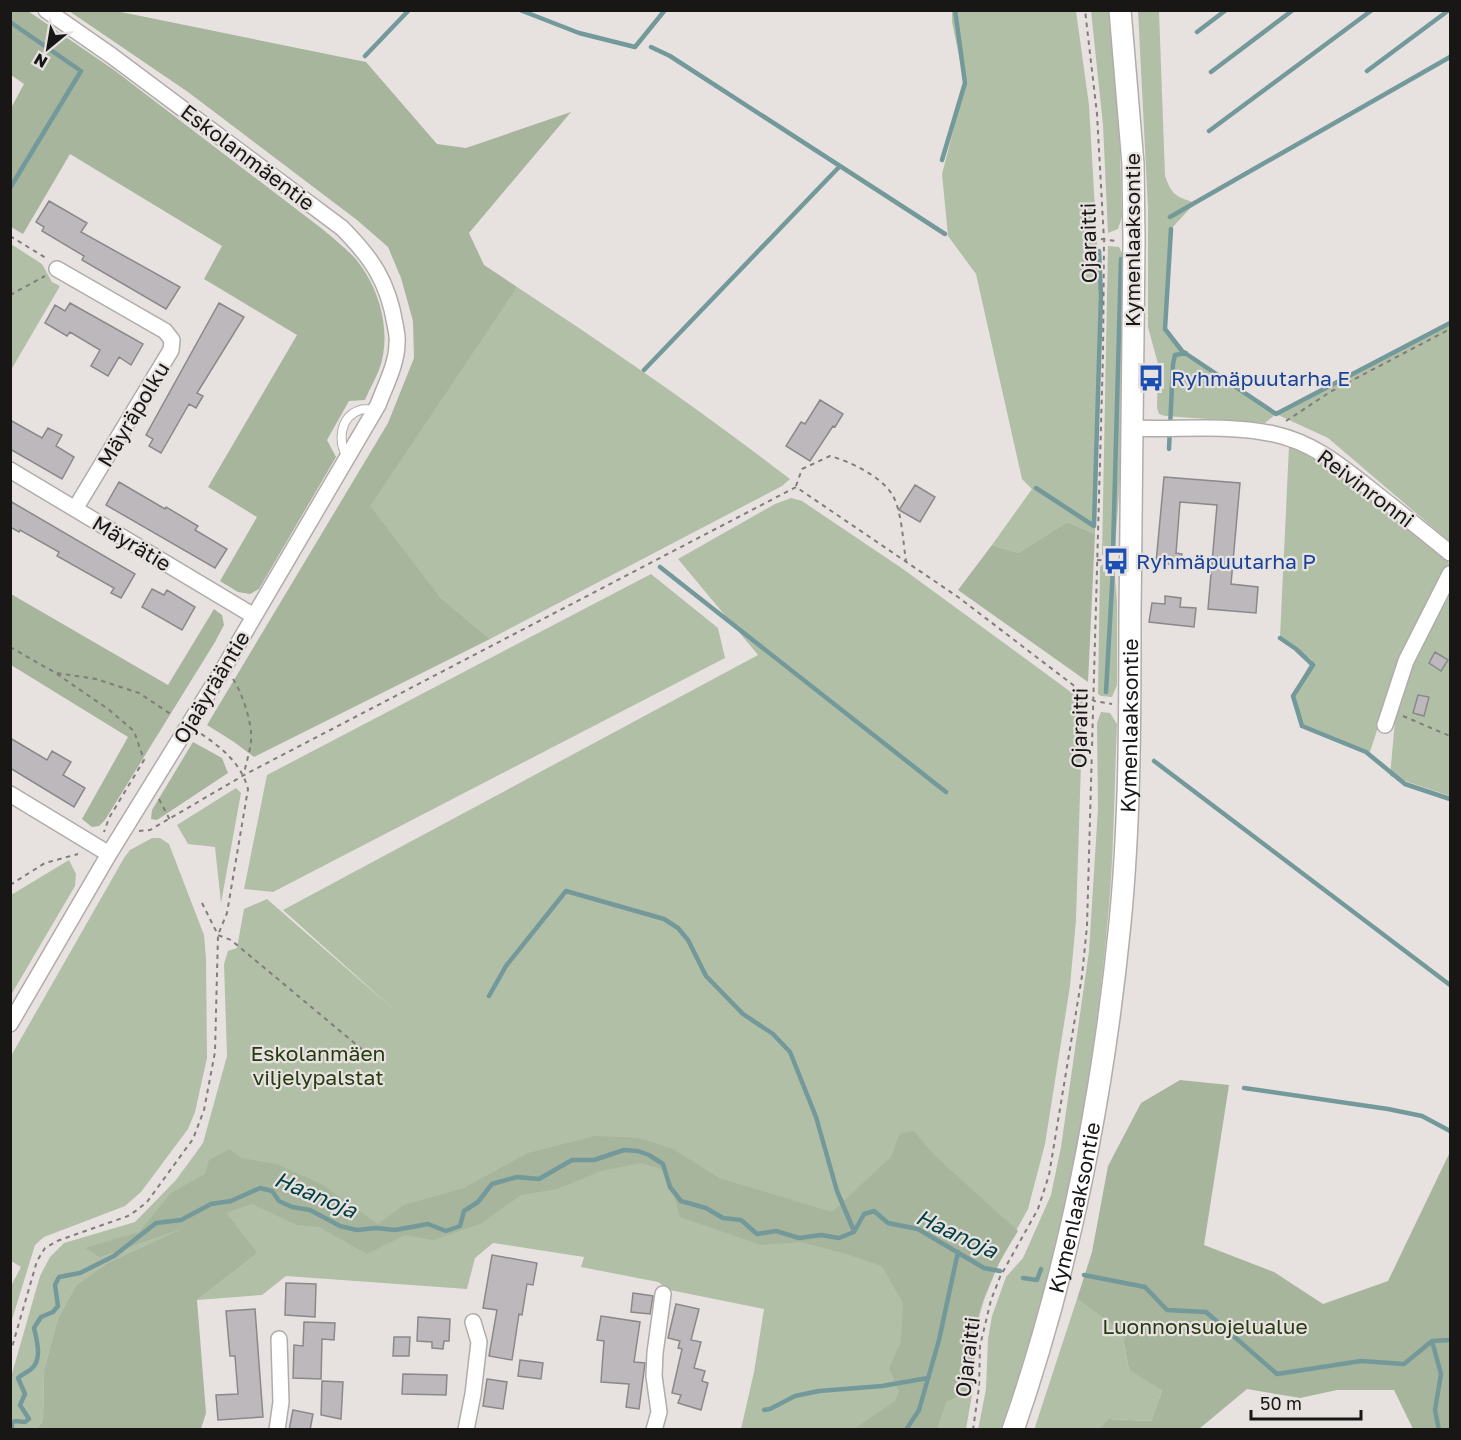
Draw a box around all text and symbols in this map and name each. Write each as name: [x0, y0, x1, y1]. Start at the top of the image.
north arrow: [18, 18, 78, 78]
text: N: [30, 49, 51, 73]
street label: Eskolanmäentie: [176, 98, 320, 216]
street label: Kymenlaaksontie: [1119, 153, 1145, 327]
street label: Ojaraitti: [1074, 202, 1102, 284]
street label: Mäyräpolku: [91, 357, 175, 471]
bus stop icon: Ryhmäpuutarha E: [1136, 363, 1166, 393]
place label: Ryhmäpuutarha E: [1171, 365, 1350, 391]
street label: Reivinronni: [1313, 443, 1419, 533]
street label: Mäyrätie: [88, 509, 176, 577]
bus stop icon: Ryhmäpuutarha P: [1101, 546, 1131, 576]
place label: Ryhmäpuutarha P: [1136, 548, 1316, 574]
street label: Ojaäyrääntie: [167, 626, 255, 748]
street label: Kymenlaaksontie: [1114, 638, 1143, 813]
street label: Ojaraitti: [1065, 687, 1093, 769]
park label: Eskolanmäen viljelypalstat: [250, 1040, 386, 1090]
street label: Kymenlaaksontie: [1042, 1120, 1105, 1296]
water label: Haanoja: [271, 1165, 363, 1224]
water label: Haanoja: [912, 1202, 1003, 1264]
park label: Luonnonsuojelualue: [1102, 1313, 1308, 1339]
street label: Ojaraitti: [949, 1315, 985, 1399]
scale bar: [1251, 1383, 1360, 1421]
text: 50 m: [1260, 1392, 1302, 1414]

